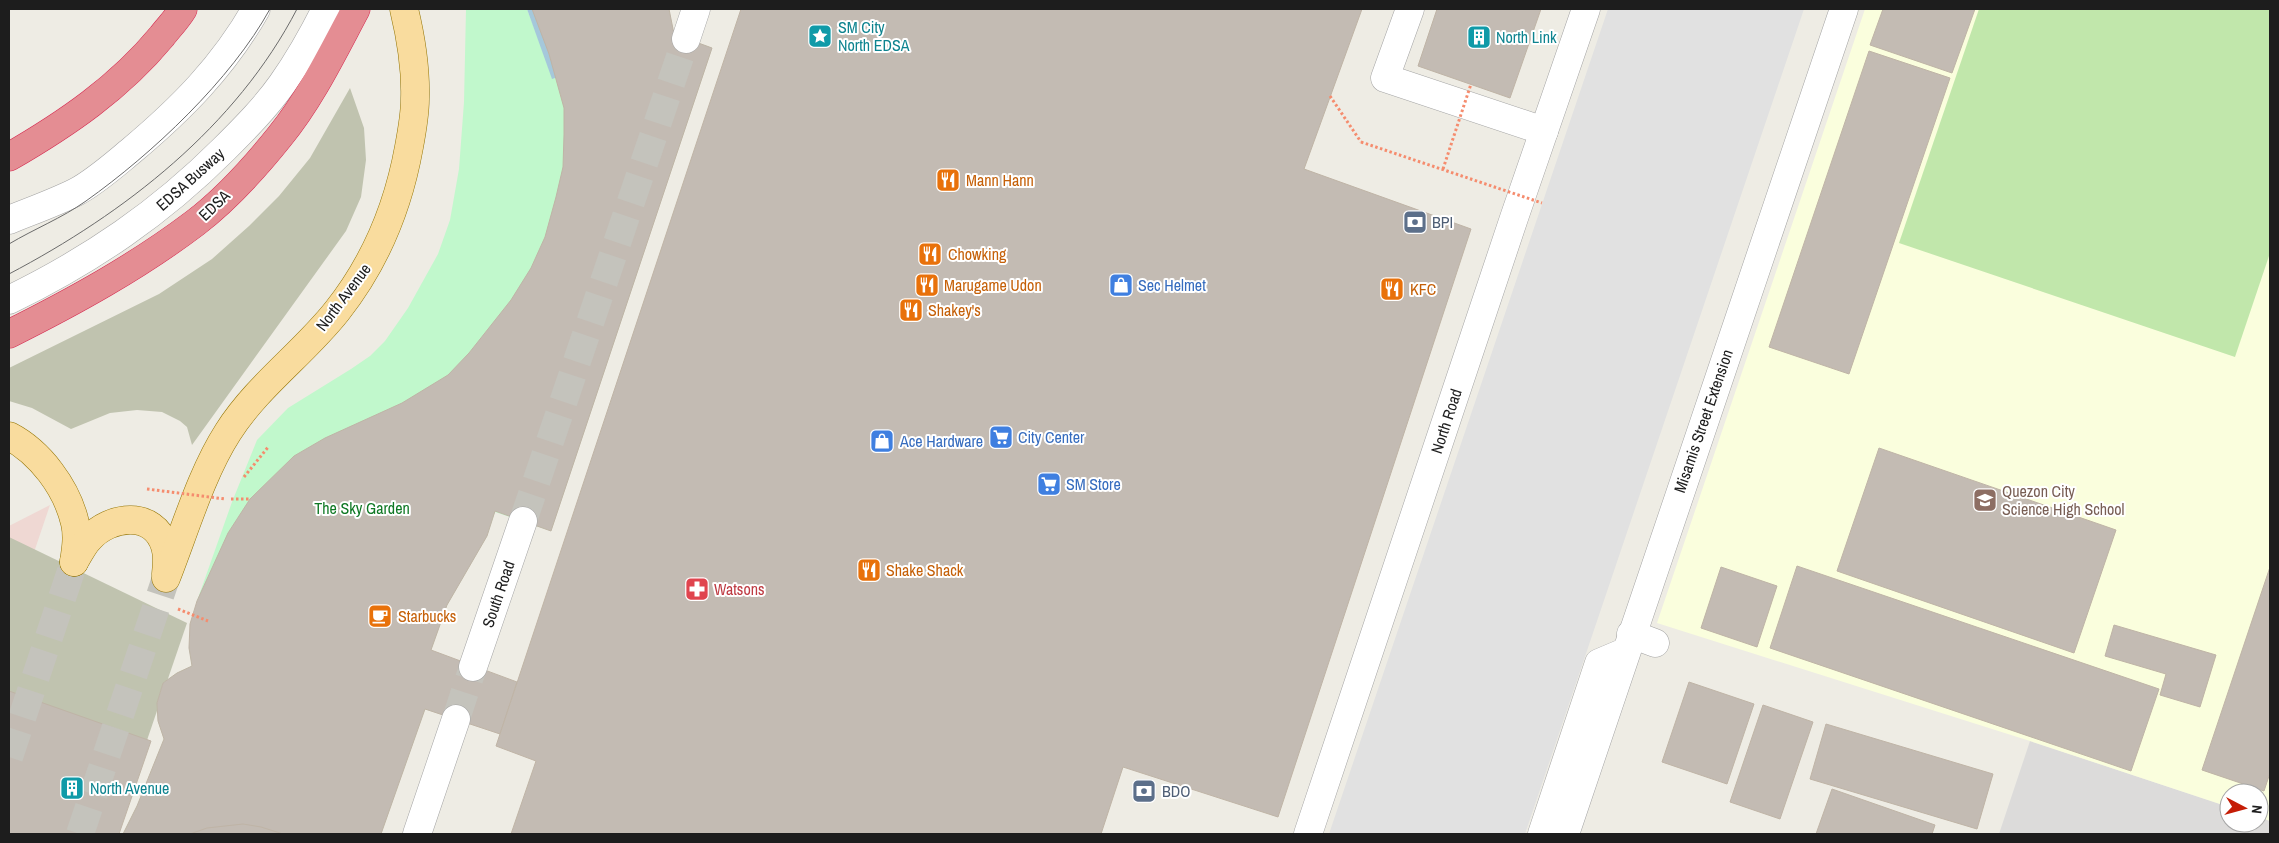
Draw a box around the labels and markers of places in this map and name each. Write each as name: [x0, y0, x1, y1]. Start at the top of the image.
place label: SM City North EDSA: [838, 16, 910, 56]
place icon: SM City North EDSA: [807, 23, 833, 49]
building icon: North Link: [1466, 24, 1492, 50]
place label: North Link: [1496, 26, 1557, 48]
restaurant icon: Mann Hann: [935, 167, 961, 193]
place label: Mann Hann: [966, 169, 1034, 191]
bank icon: BPI: [1402, 209, 1428, 235]
place label: BPI: [1432, 211, 1453, 233]
restaurant icon: Chowking: [917, 241, 943, 267]
place label: Chowking: [948, 243, 1007, 265]
restaurant icon: Marugame Udon: [914, 272, 940, 298]
shop icon: Sec Helmet: [1108, 272, 1134, 298]
place label: Marugame Udon: [944, 274, 1042, 296]
place label: Sec Helmet: [1138, 274, 1206, 296]
restaurant icon: KFC: [1379, 276, 1405, 302]
place label: KFC: [1410, 278, 1436, 300]
restaurant icon: Shakey's: [898, 297, 924, 323]
place label: Shakey's: [928, 299, 981, 321]
supermarket icon: City Center: [988, 424, 1014, 450]
place label: City Center: [1018, 426, 1085, 448]
shop icon: Ace Hardware: [869, 428, 895, 454]
place label: Ace Hardware: [899, 430, 983, 452]
supermarket icon: SM Store: [1036, 471, 1062, 497]
place label: SM Store: [1066, 473, 1121, 495]
place label: Quezon City Science High School: [2002, 480, 2125, 520]
school or university icon: Quezon City Science High School: [1972, 487, 1998, 513]
restaurant icon: Shake Shack: [856, 557, 882, 583]
place label: Shake Shack: [886, 559, 964, 581]
pharmacy icon: Watsons: [684, 576, 710, 602]
place label: Watsons: [714, 578, 765, 600]
cafe icon: Starbucks: [367, 603, 393, 629]
place label: Starbucks: [398, 605, 456, 627]
building icon: North Avenue: [59, 775, 85, 801]
place label: North Avenue: [90, 777, 169, 799]
bank icon: BDO: [1131, 778, 1157, 804]
place label: BDO: [1162, 780, 1190, 802]

